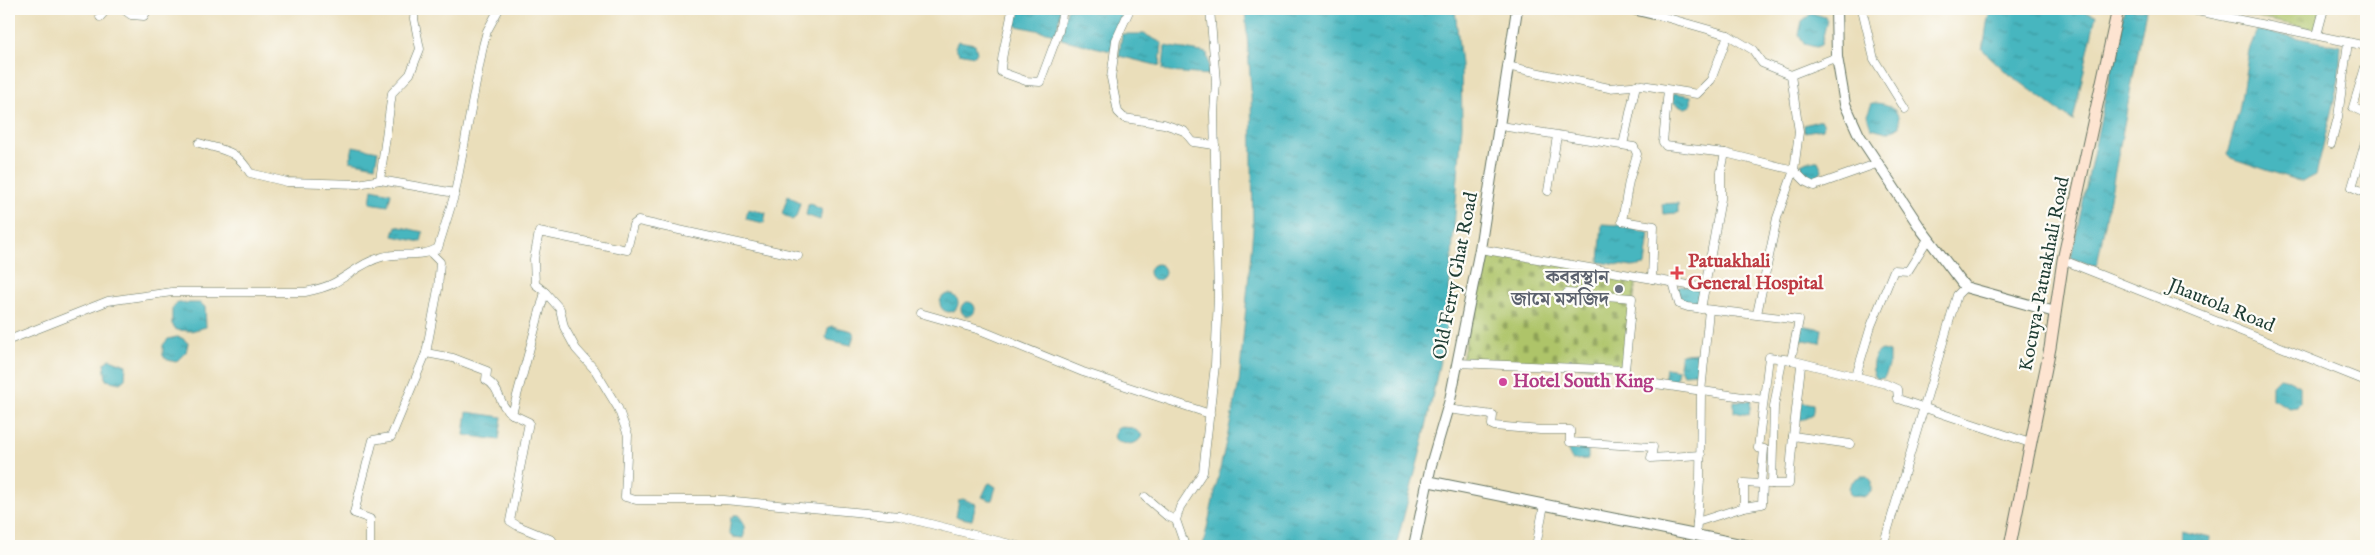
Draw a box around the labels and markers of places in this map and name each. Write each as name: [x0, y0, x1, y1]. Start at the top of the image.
place label: Patuakhali General Hospital: [1688, 250, 1824, 296]
place label: কবরস্থান জামে মসজিদ: [1510, 266, 1610, 312]
marker: Patuakhali General Hospital: [1670, 266, 1684, 280]
marker: কবরস্থান জামে মসজিদ: [1613, 283, 1625, 295]
place label: Hotel South King: [1513, 370, 1654, 394]
marker: Hotel South King: [1497, 376, 1509, 388]

